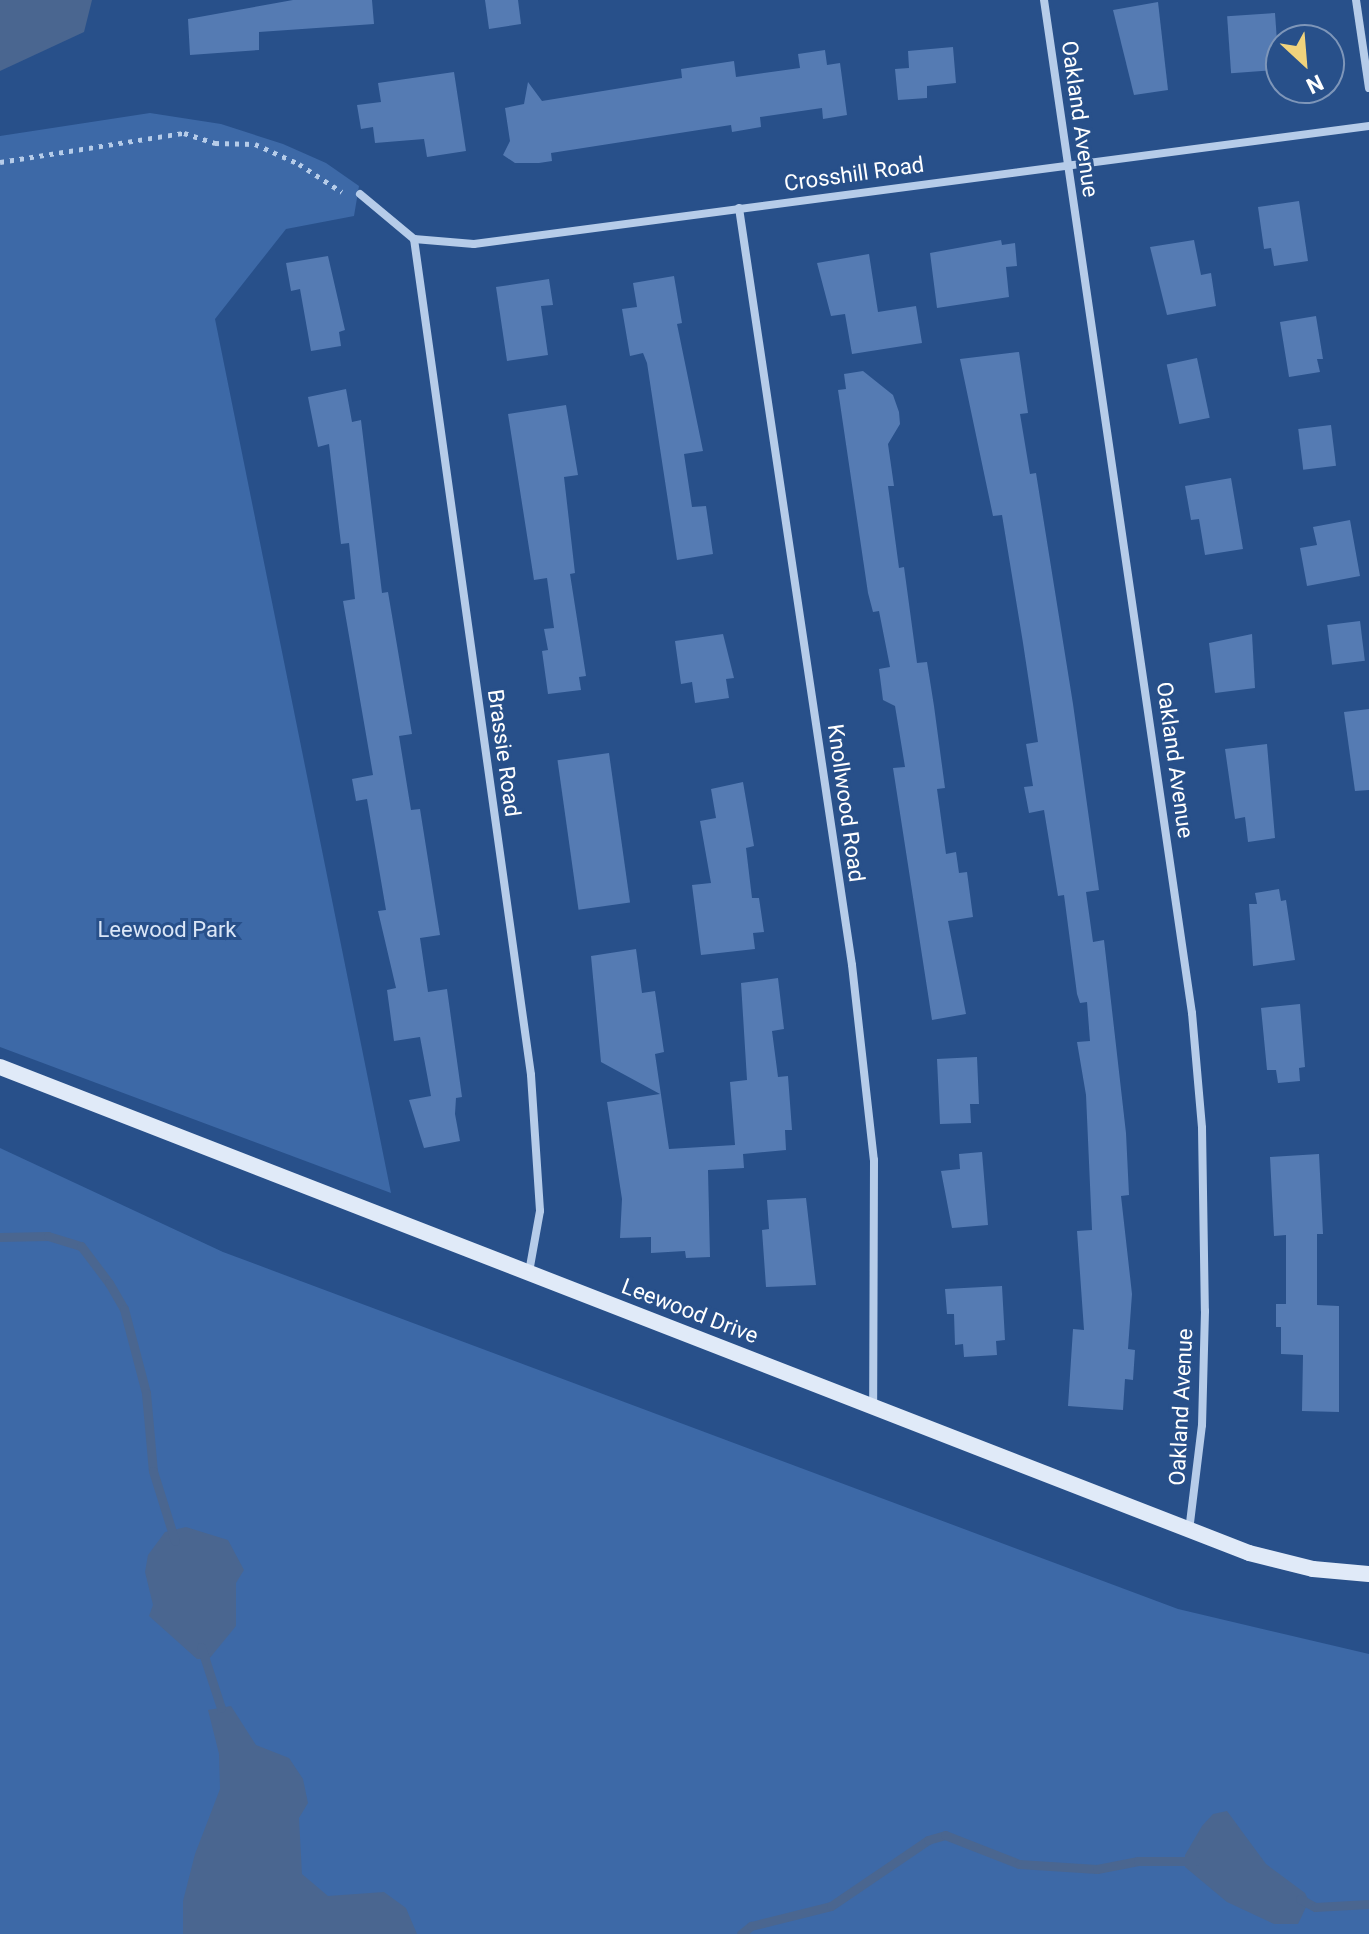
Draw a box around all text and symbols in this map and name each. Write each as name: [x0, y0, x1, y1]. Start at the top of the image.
north arrow: [1265, 24, 1345, 104]
street label: Oakland Avenue: [1056, 39, 1104, 199]
text: N: [1302, 70, 1327, 99]
street label: Crosshill Road: [782, 151, 926, 197]
street label: Oakland Avenue: [1151, 680, 1199, 840]
street label: Brassie Road: [482, 688, 526, 818]
street label: Knollwood Road: [822, 722, 870, 884]
park label: Leewood Park: [97, 917, 237, 943]
street label: Leewood Drive: [618, 1273, 762, 1349]
street label: Oakland Avenue: [1164, 1328, 1198, 1486]

